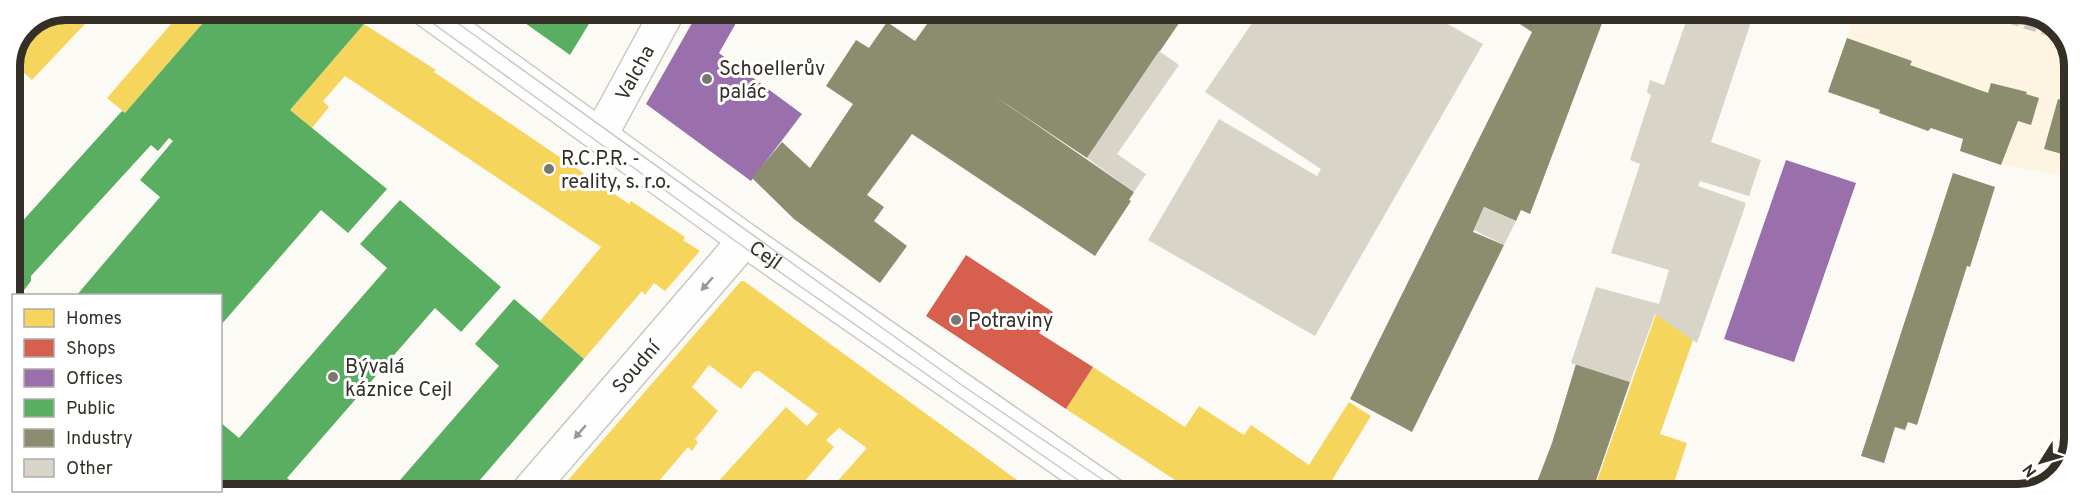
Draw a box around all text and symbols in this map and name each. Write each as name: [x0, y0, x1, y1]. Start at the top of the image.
street label: Valcha: [611, 41, 662, 106]
place label: Schoellerův palác: [719, 57, 825, 106]
marker: Schoellerův palác: [700, 72, 714, 86]
place label: R.C.P.R. - reality, s. r.o.: [561, 147, 671, 196]
marker: R.C.P.R. - reality, s. r.o.: [542, 162, 556, 176]
street label: Cejl: [743, 236, 786, 277]
one-way arrow: [701, 276, 714, 291]
legend: [12, 294, 222, 492]
text: Homes: [66, 308, 122, 331]
place label: Potraviny: [968, 309, 1053, 335]
marker: Potraviny: [949, 313, 963, 327]
street label: Soudní: [607, 335, 668, 400]
text: Shops: [66, 338, 116, 361]
place label: Bývalá káznice Cejl: [345, 355, 452, 404]
text: Offices: [66, 368, 123, 391]
marker: Bývalá káznice Cejl: [326, 370, 340, 384]
text: Public: [66, 398, 116, 421]
one-way arrow: [574, 424, 587, 439]
text: Industry: [66, 428, 133, 451]
north arrow: [2011, 432, 2071, 492]
text: Other: [66, 458, 113, 481]
text: N: [2019, 459, 2042, 480]

